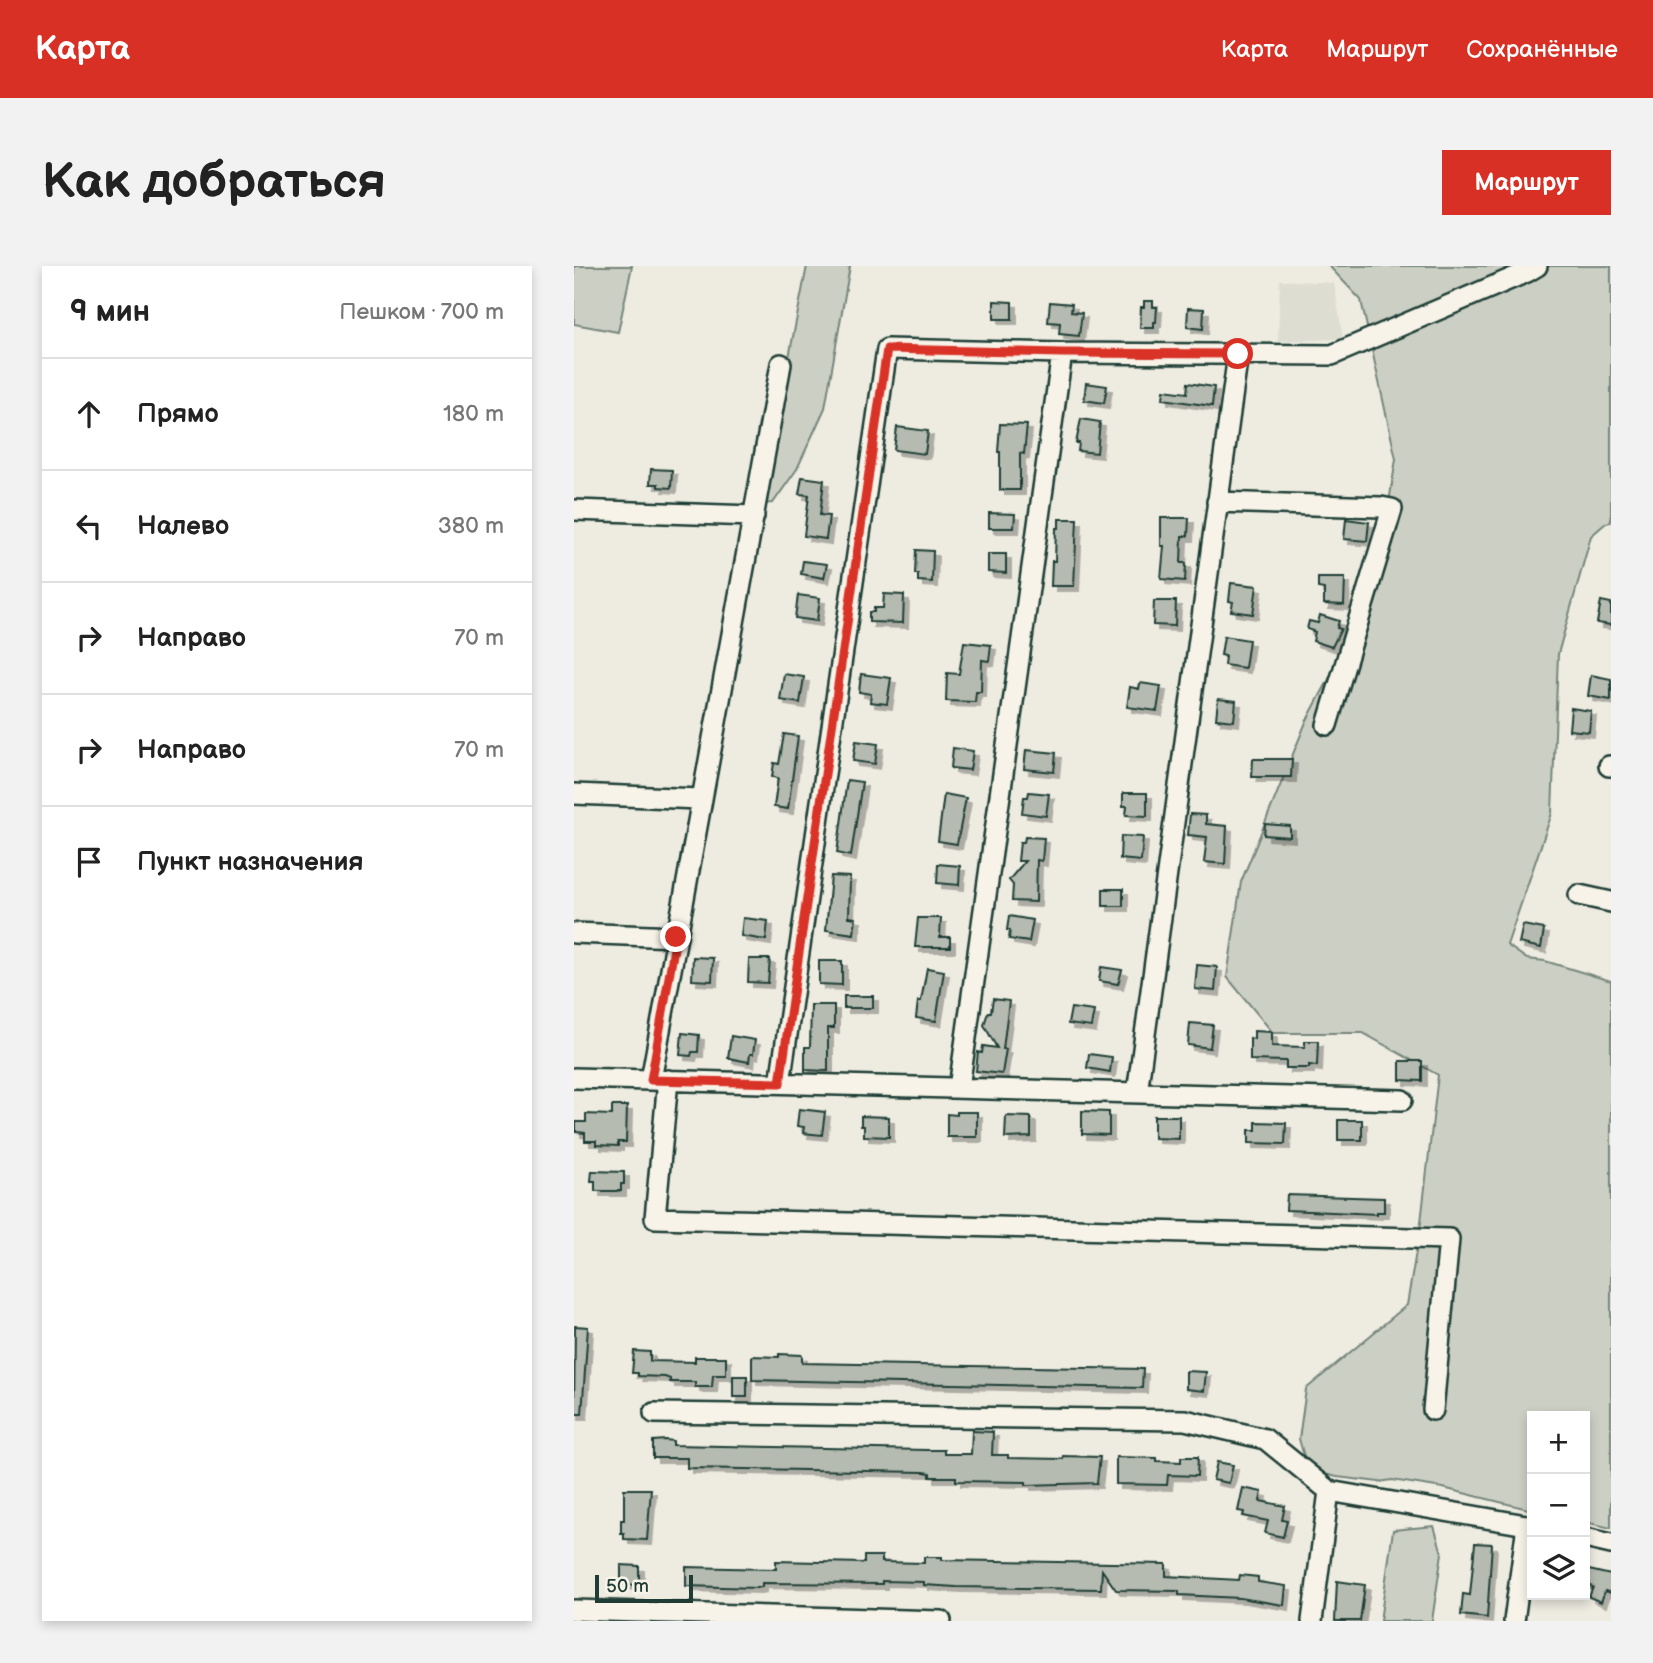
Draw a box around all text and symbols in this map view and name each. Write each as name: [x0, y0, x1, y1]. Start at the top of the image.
text: Карта: [35, 29, 130, 69]
text: Карта: [1221, 35, 1288, 64]
text: Маршрут: [1326, 35, 1428, 64]
text: Сохранённые: [1466, 35, 1618, 64]
button: Маршрут: [1442, 150, 1611, 215]
text: Как добраться: [42, 153, 386, 212]
text: 9 мин: [70, 294, 150, 330]
text: Пешком · 700 m: [339, 298, 504, 326]
route start: [1222, 338, 1253, 369]
icon: ahead: [70, 395, 108, 433]
text: Прямо: [137, 399, 219, 430]
text: 180 m: [443, 400, 504, 428]
icon: left: [70, 507, 108, 545]
text: Налево: [137, 511, 229, 542]
text: 380 m: [438, 512, 504, 540]
icon: right: [70, 619, 108, 657]
text: Направо: [137, 623, 246, 654]
text: 70 m: [454, 624, 504, 652]
icon: right: [70, 731, 108, 769]
text: Направо: [137, 735, 246, 766]
text: 70 m: [454, 736, 504, 764]
icon: arrive: [70, 843, 108, 881]
text: Пункт назначения: [137, 847, 363, 878]
route end: [660, 921, 691, 952]
map controls: [1527, 1411, 1590, 1600]
button: +: [1527, 1411, 1590, 1474]
button: −: [1527, 1474, 1590, 1537]
button: layers: [1527, 1537, 1590, 1600]
scale bar: [595, 1572, 693, 1604]
text: 50 m: [606, 1575, 649, 1598]

